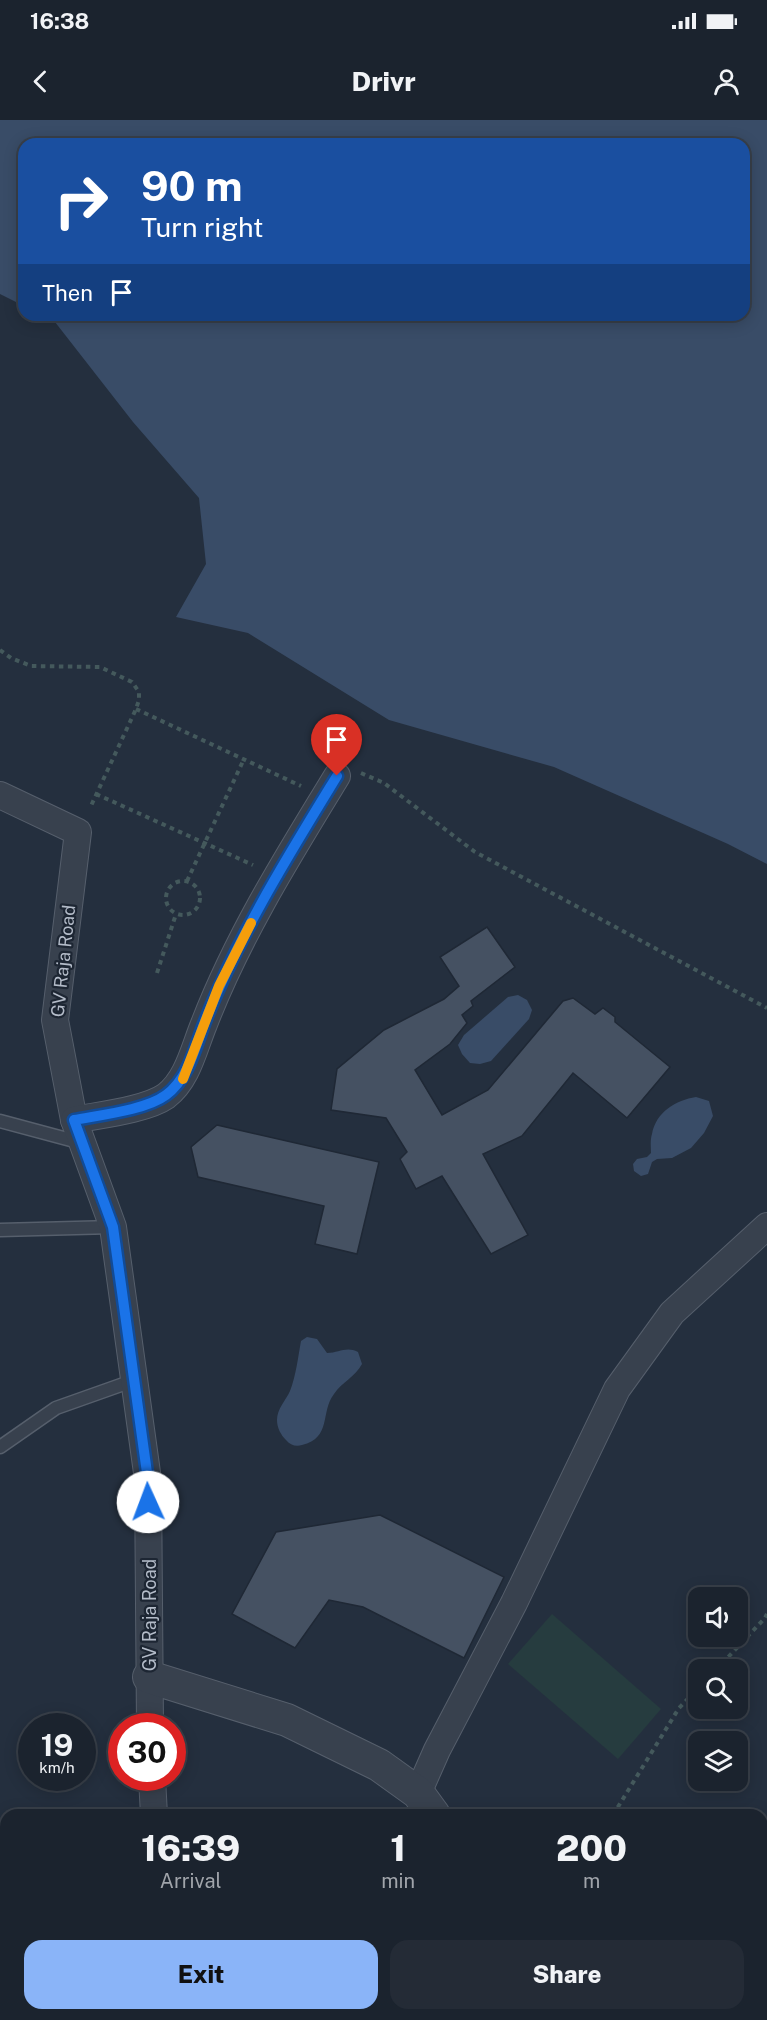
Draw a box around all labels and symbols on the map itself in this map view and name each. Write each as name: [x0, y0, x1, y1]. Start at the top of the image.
pin: [311, 714, 362, 776]
street label: GV Raja Road: [47, 904, 79, 1018]
position arrow: [116, 1470, 180, 1534]
street label: GV Raja Road: [139, 1559, 160, 1671]
speed limit sign: 30: [108, 1713, 186, 1791]

